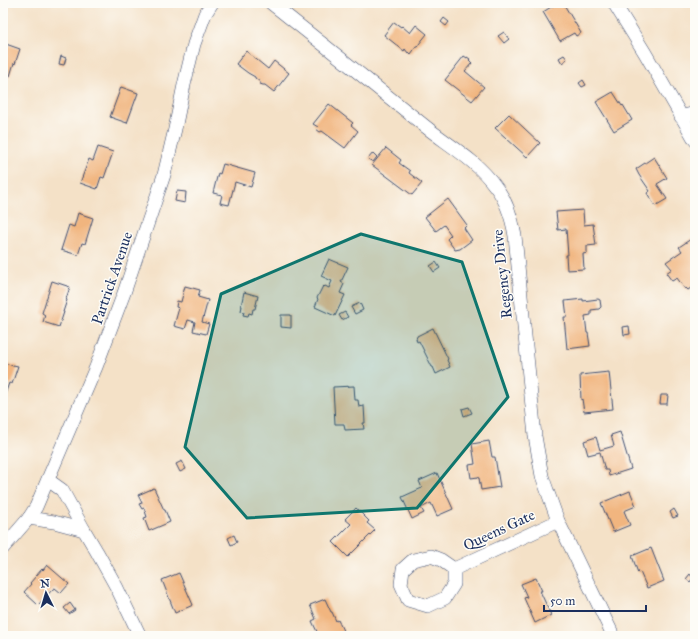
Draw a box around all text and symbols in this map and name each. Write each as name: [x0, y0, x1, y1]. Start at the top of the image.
street label: Partrick Avenue: [88, 229, 136, 327]
street label: Regency Drive: [488, 229, 516, 319]
street label: Queens Gate: [460, 506, 538, 554]
north arrow: [26, 573, 66, 613]
text: N: [40, 577, 51, 590]
scale bar: [544, 587, 646, 613]
text: 50 m: [550, 594, 575, 608]

